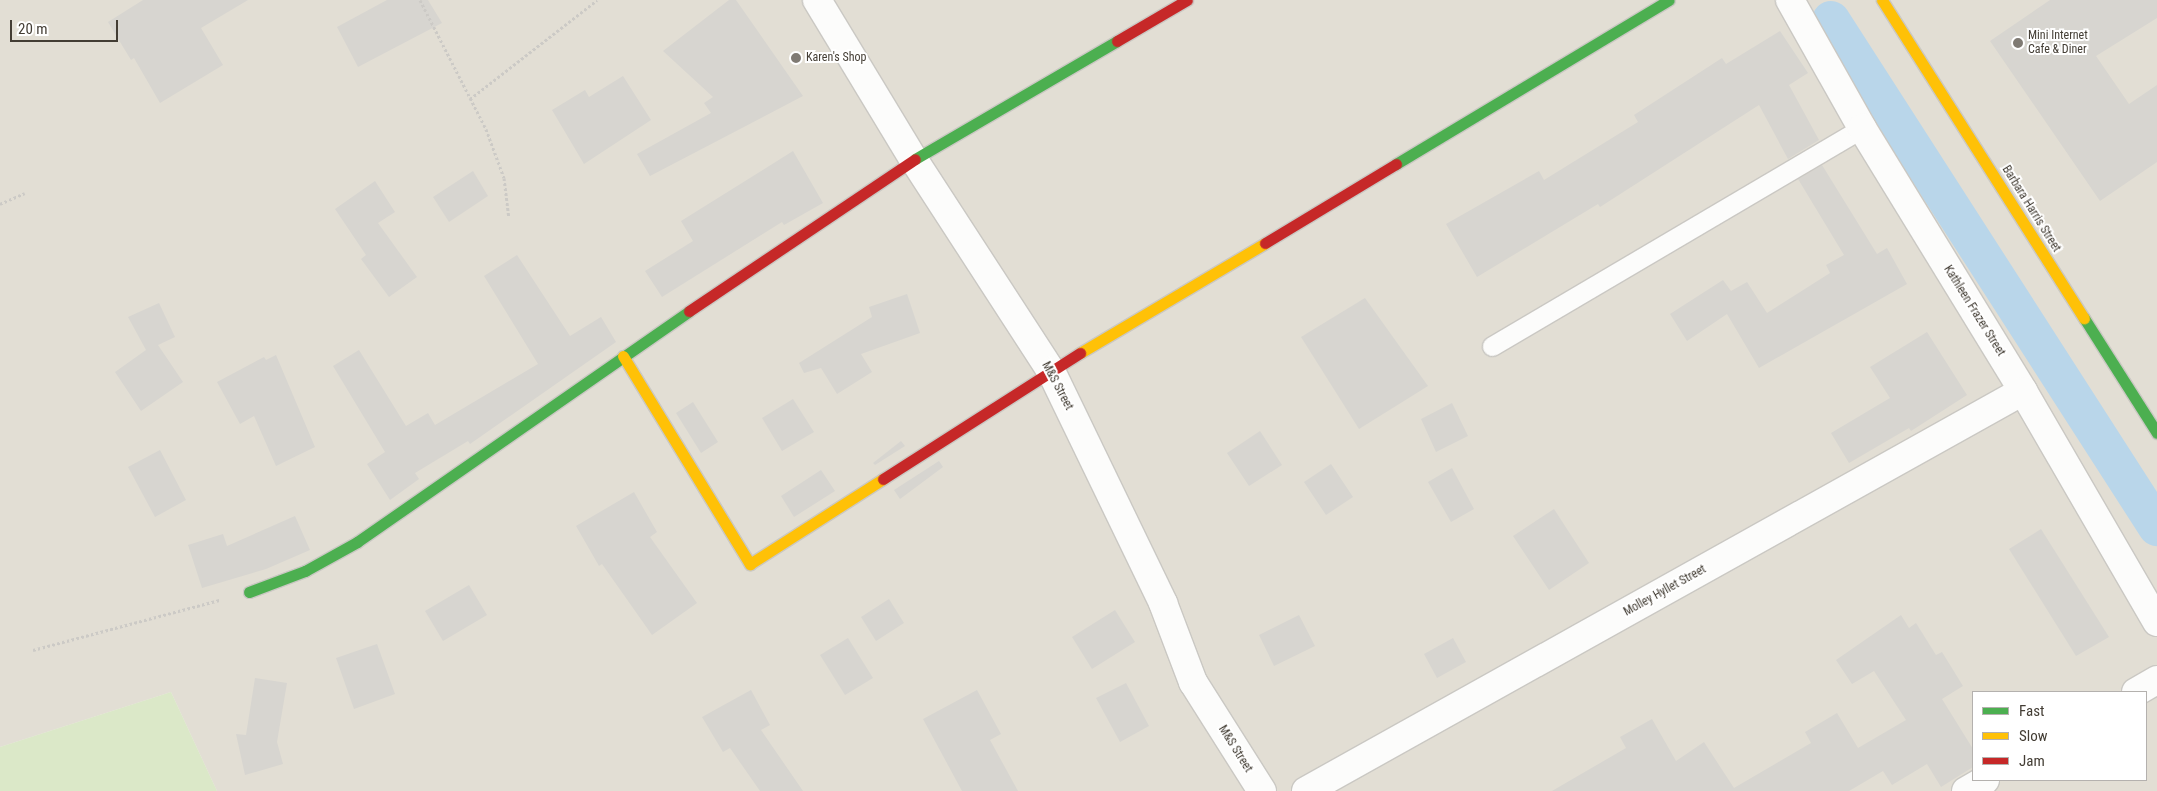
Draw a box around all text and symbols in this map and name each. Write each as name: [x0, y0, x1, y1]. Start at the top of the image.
scale bar: [12, 10, 120, 42]
text: 20 m: [18, 20, 48, 38]
place label: Mini Internet Cafe & Diner: [2028, 29, 2088, 57]
marker: Mini Internet Cafe & Diner: [2012, 37, 2024, 49]
place label: Karen's Shop: [806, 51, 866, 65]
marker: Karen's Shop: [790, 52, 802, 64]
street label: Barbara Harris Street: [1999, 163, 2063, 255]
street label: Kathleen Frazer Street: [1940, 263, 2008, 359]
street label: M&S Street: [1038, 359, 1076, 413]
street label: Molley Hyllet Street: [1621, 562, 1709, 620]
legend: [1972, 691, 2147, 781]
text: Fast: [2019, 702, 2044, 720]
street label: M&S Street: [1215, 723, 1255, 775]
text: Slow: [2019, 727, 2048, 745]
text: Jam: [2019, 752, 2045, 770]

